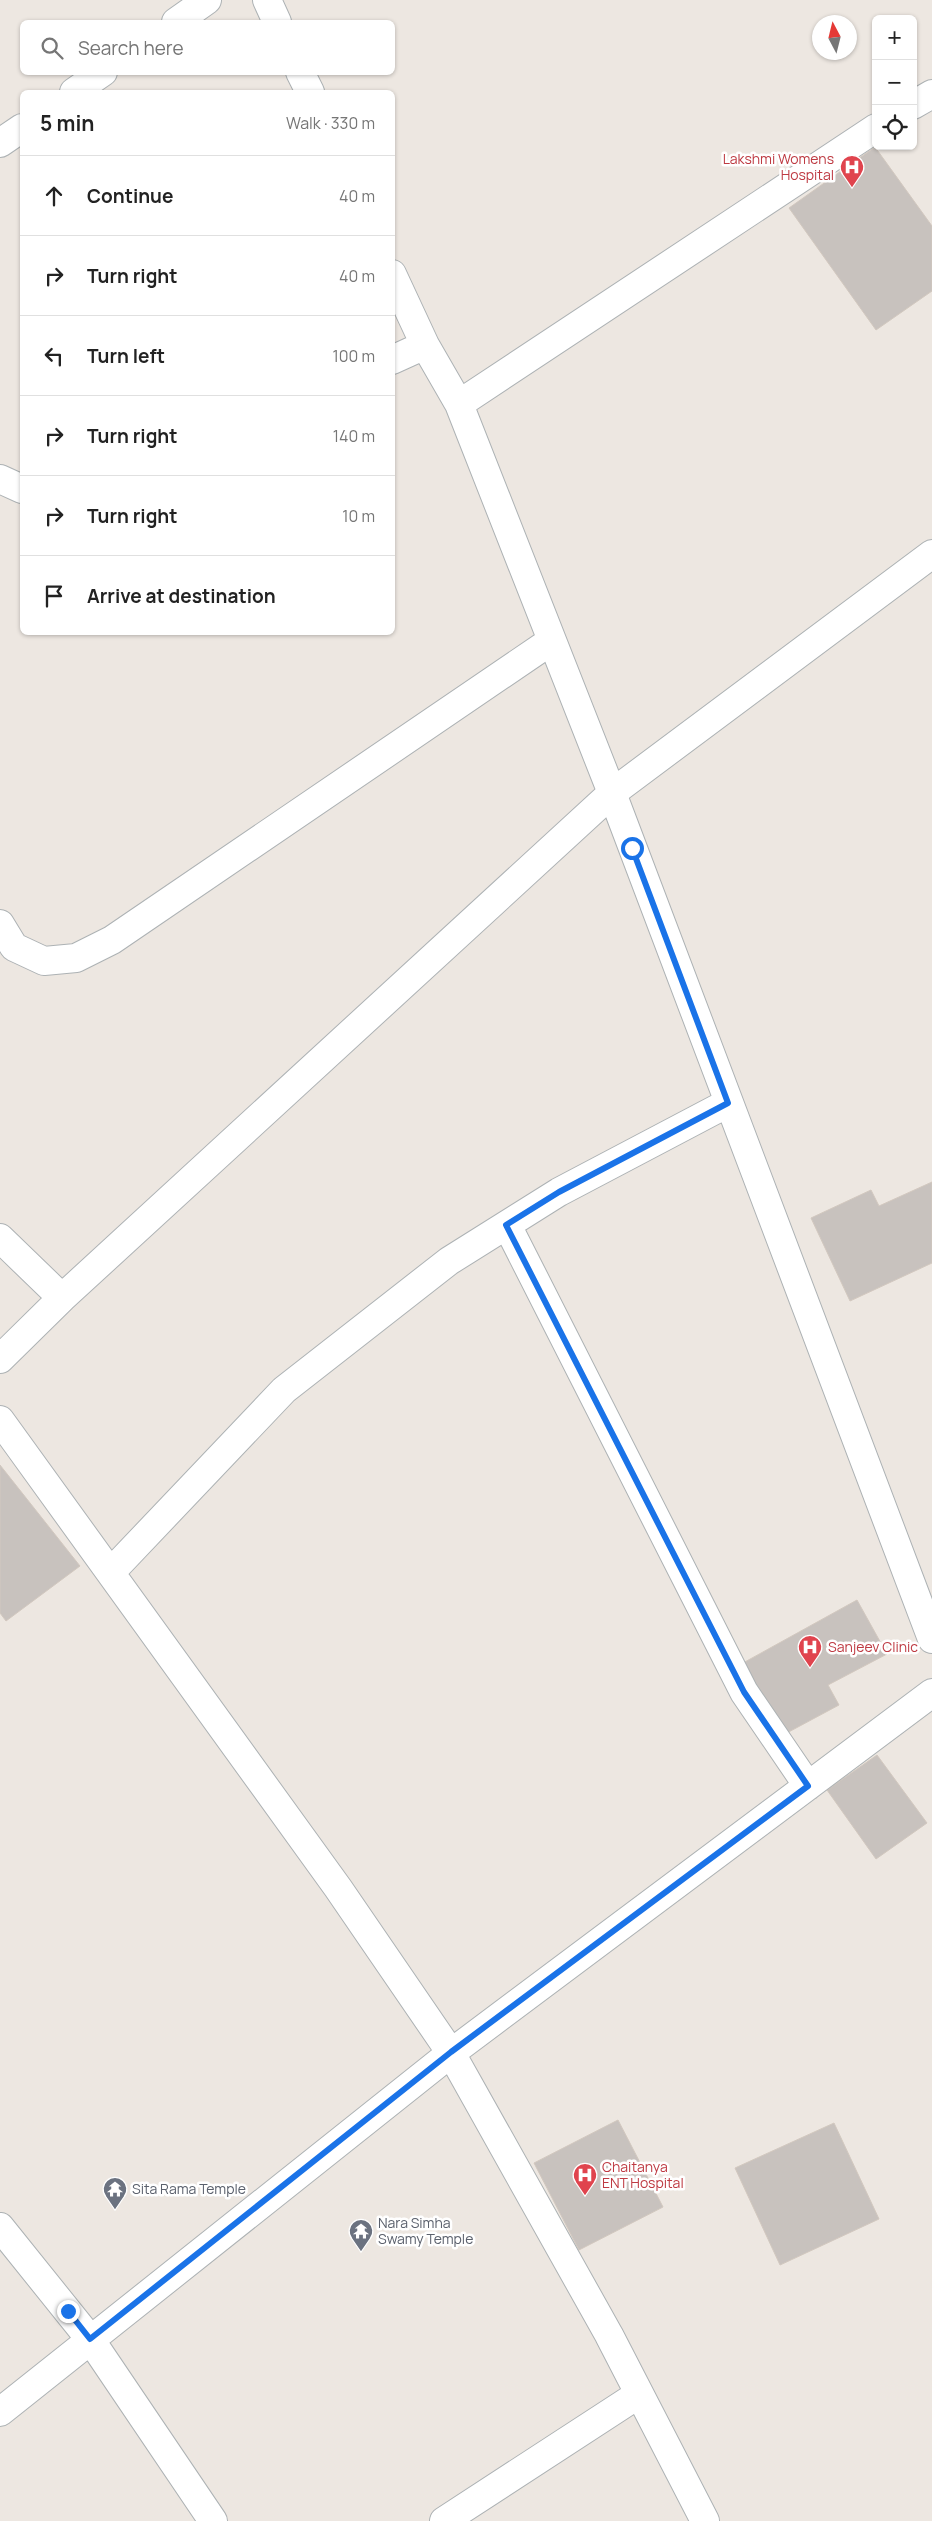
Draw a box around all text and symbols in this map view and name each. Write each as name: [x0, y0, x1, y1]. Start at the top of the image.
north arrow: [812, 15, 857, 60]
map controls: [872, 15, 917, 150]
button: +: [872, 15, 917, 60]
search box: [20, 20, 395, 75]
icon: search: [38, 34, 66, 62]
text: Search here: [78, 35, 184, 61]
button: −: [872, 60, 917, 105]
button: locate: [872, 105, 917, 150]
text: 5 min: [40, 109, 94, 137]
text: Walk · 330 m: [286, 112, 375, 134]
place label: Lakshmi Womens Hospital: [723, 149, 834, 184]
hospital icon: Lakshmi Womens Hospital: [839, 154, 865, 188]
icon: ahead: [40, 182, 68, 210]
text: Continue: [87, 183, 173, 209]
text: 40 m: [339, 185, 375, 207]
icon: right: [40, 262, 68, 290]
text: Turn right: [87, 263, 177, 289]
text: 40 m: [339, 265, 375, 287]
icon: left: [40, 342, 68, 370]
text: Turn left: [87, 343, 165, 369]
text: 100 m: [332, 345, 375, 367]
icon: right: [40, 422, 68, 450]
text: Turn right: [87, 423, 177, 449]
text: 140 m: [333, 425, 375, 447]
icon: right: [40, 502, 68, 530]
text: Turn right: [87, 503, 177, 529]
text: 10 m: [342, 505, 375, 527]
icon: arrive: [40, 582, 68, 610]
text: Arrive at destination: [87, 583, 276, 609]
route start: [621, 837, 644, 860]
hospital icon: Sanjeev Clinic: [797, 1634, 823, 1668]
place label: Sanjeev Clinic: [828, 1637, 918, 1656]
place label: Chaitanya ENT Hospital: [602, 2157, 684, 2192]
hospital icon: Chaitanya ENT Hospital: [572, 2162, 598, 2196]
temple icon: Sita Rama Temple: [102, 2176, 128, 2210]
place label: Sita Rama Temple: [132, 2179, 246, 2198]
place label: Nara Simha Swamy Temple: [378, 2213, 473, 2248]
temple icon: Nara Simha Swamy Temple: [348, 2218, 374, 2252]
route end: [57, 2300, 80, 2323]

